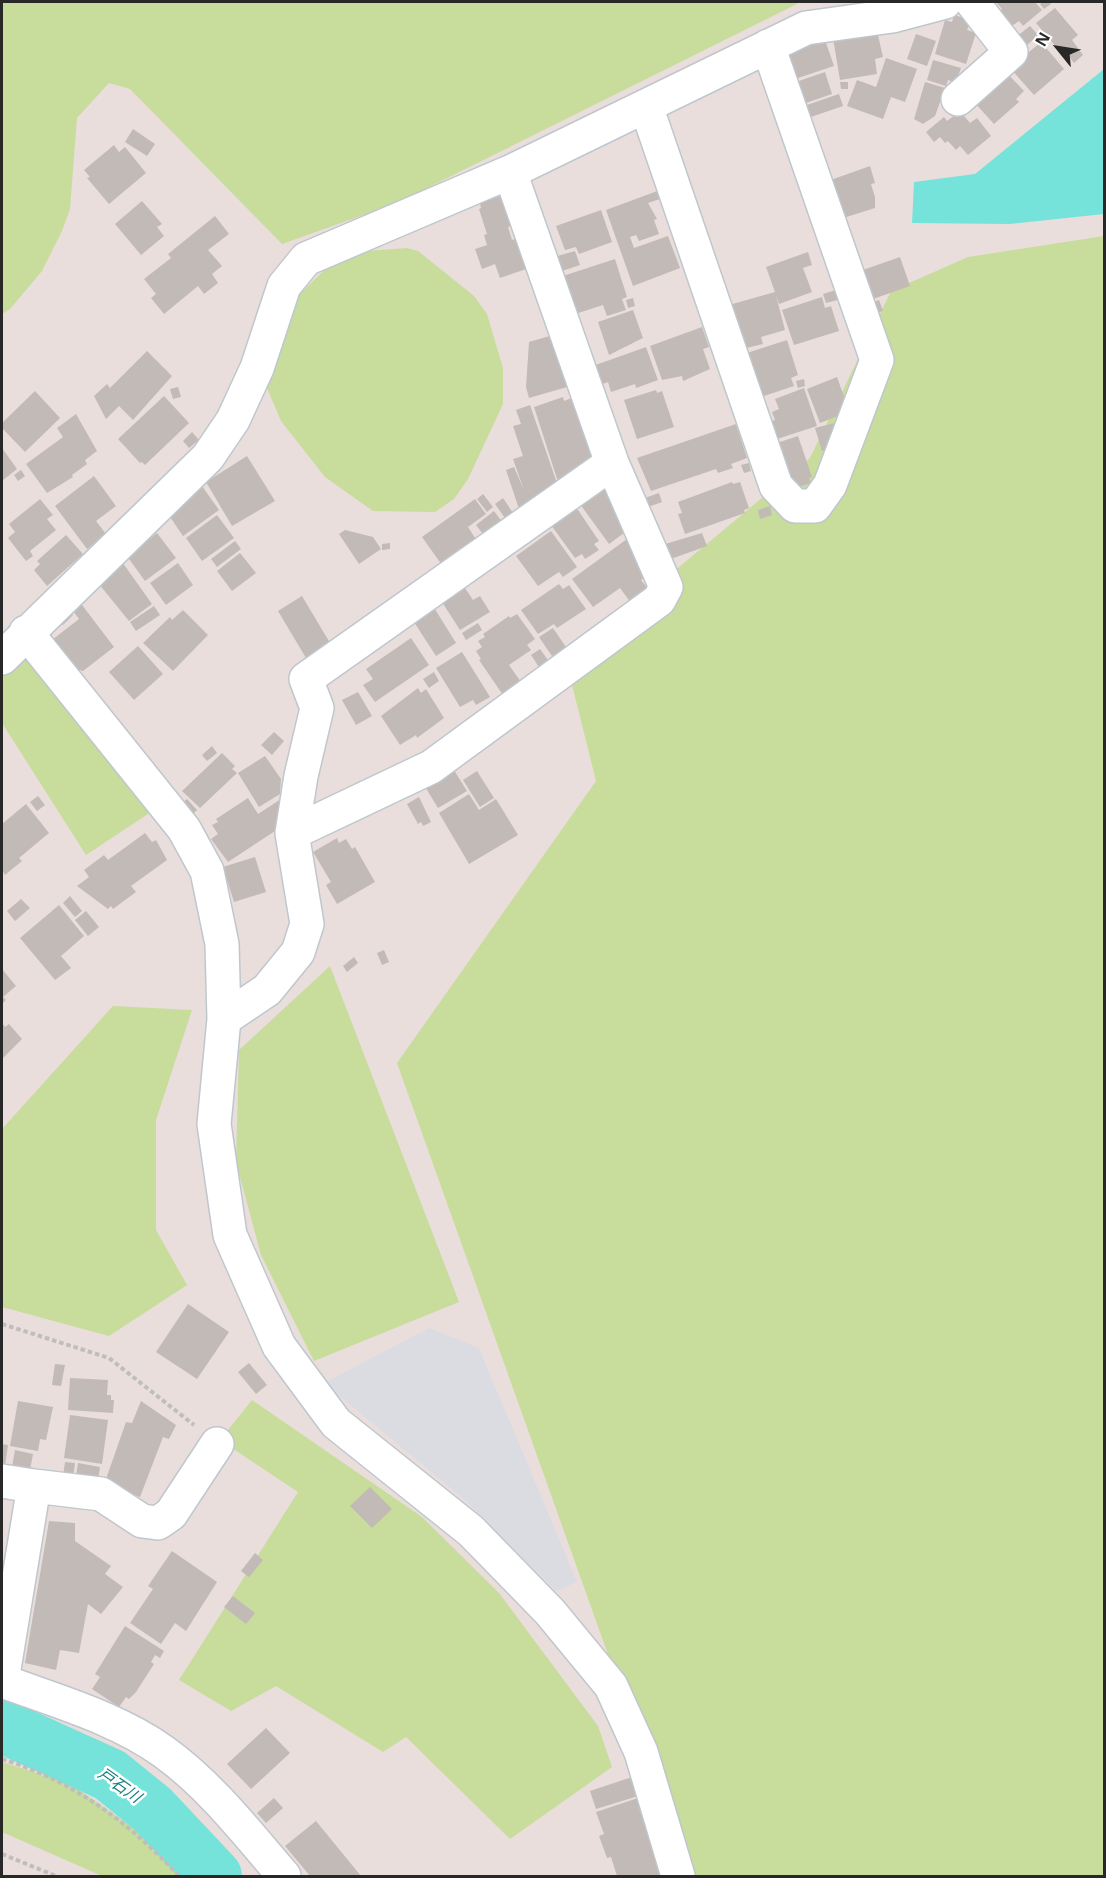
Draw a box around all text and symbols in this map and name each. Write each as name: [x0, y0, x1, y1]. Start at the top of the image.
north arrow: [1028, 18, 1088, 78]
text: N: [1030, 28, 1055, 50]
water label: 戸石川: [94, 1764, 144, 1808]

